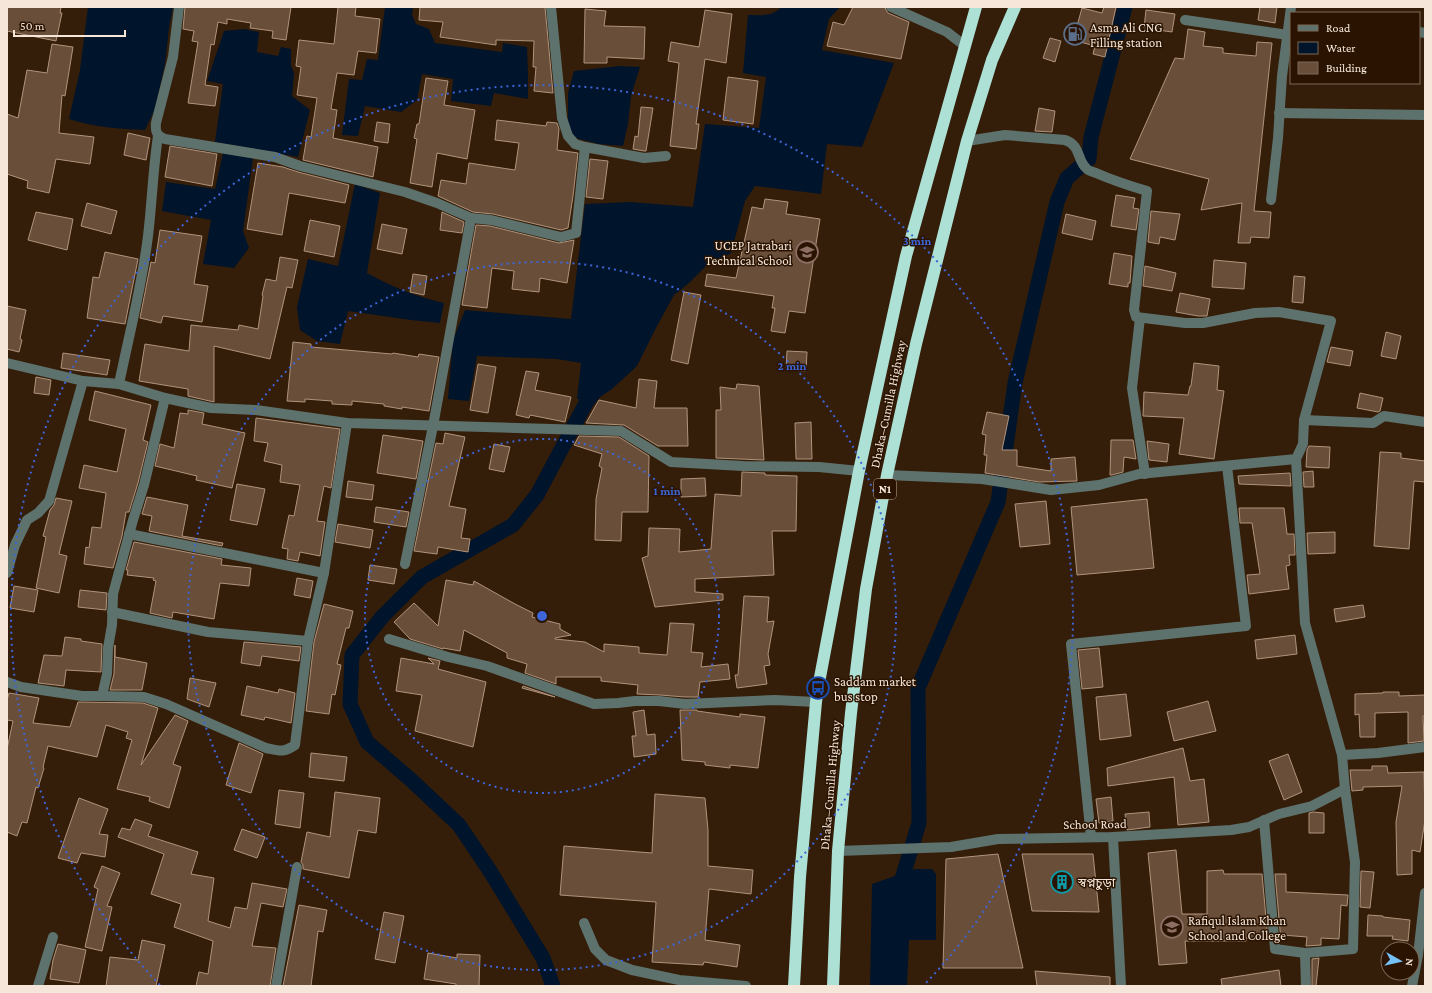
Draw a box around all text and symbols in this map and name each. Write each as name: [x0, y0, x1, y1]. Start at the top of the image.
scale bar: [14, 12, 125, 38]
legend: [1290, 12, 1420, 84]
text: 50 m: [20, 19, 45, 33]
place label: Asma Ali CNG Filling station: [1090, 20, 1163, 50]
fuel station icon: Asma Ali CNG Filling station: [1062, 21, 1088, 47]
text: Road: [1326, 21, 1351, 35]
text: Water: [1326, 41, 1356, 55]
text: Building: [1326, 61, 1367, 75]
text: 3 min: [903, 234, 931, 248]
place label: UCEP Jatrabari Technical School: [705, 238, 793, 268]
school or university icon: UCEP Jatrabari Technical School: [794, 239, 820, 265]
street label: Dhaka–Cumilla Highway: [867, 338, 909, 469]
text: 2 min: [778, 359, 807, 373]
road number: N1: [874, 479, 896, 499]
text: 1 min: [653, 484, 681, 498]
centre of rings: [535, 609, 549, 623]
place label: Saddam market bus stop: [834, 674, 917, 704]
bus stop icon: Saddam market bus stop: [805, 675, 831, 701]
street label: Dhaka–Cumilla Highway: [817, 718, 843, 851]
street label: School Road: [1063, 816, 1127, 832]
building icon: স্বপ্নচুড়া: [1049, 869, 1075, 895]
place label: স্বপ্নচুড়া: [1077, 875, 1116, 891]
place label: Rafiqul Islam Khan School and College: [1188, 913, 1286, 943]
school or university icon: Rafiqul Islam Khan School and College: [1159, 914, 1185, 940]
north arrow: [1380, 941, 1420, 981]
text: N: [1403, 958, 1416, 967]

